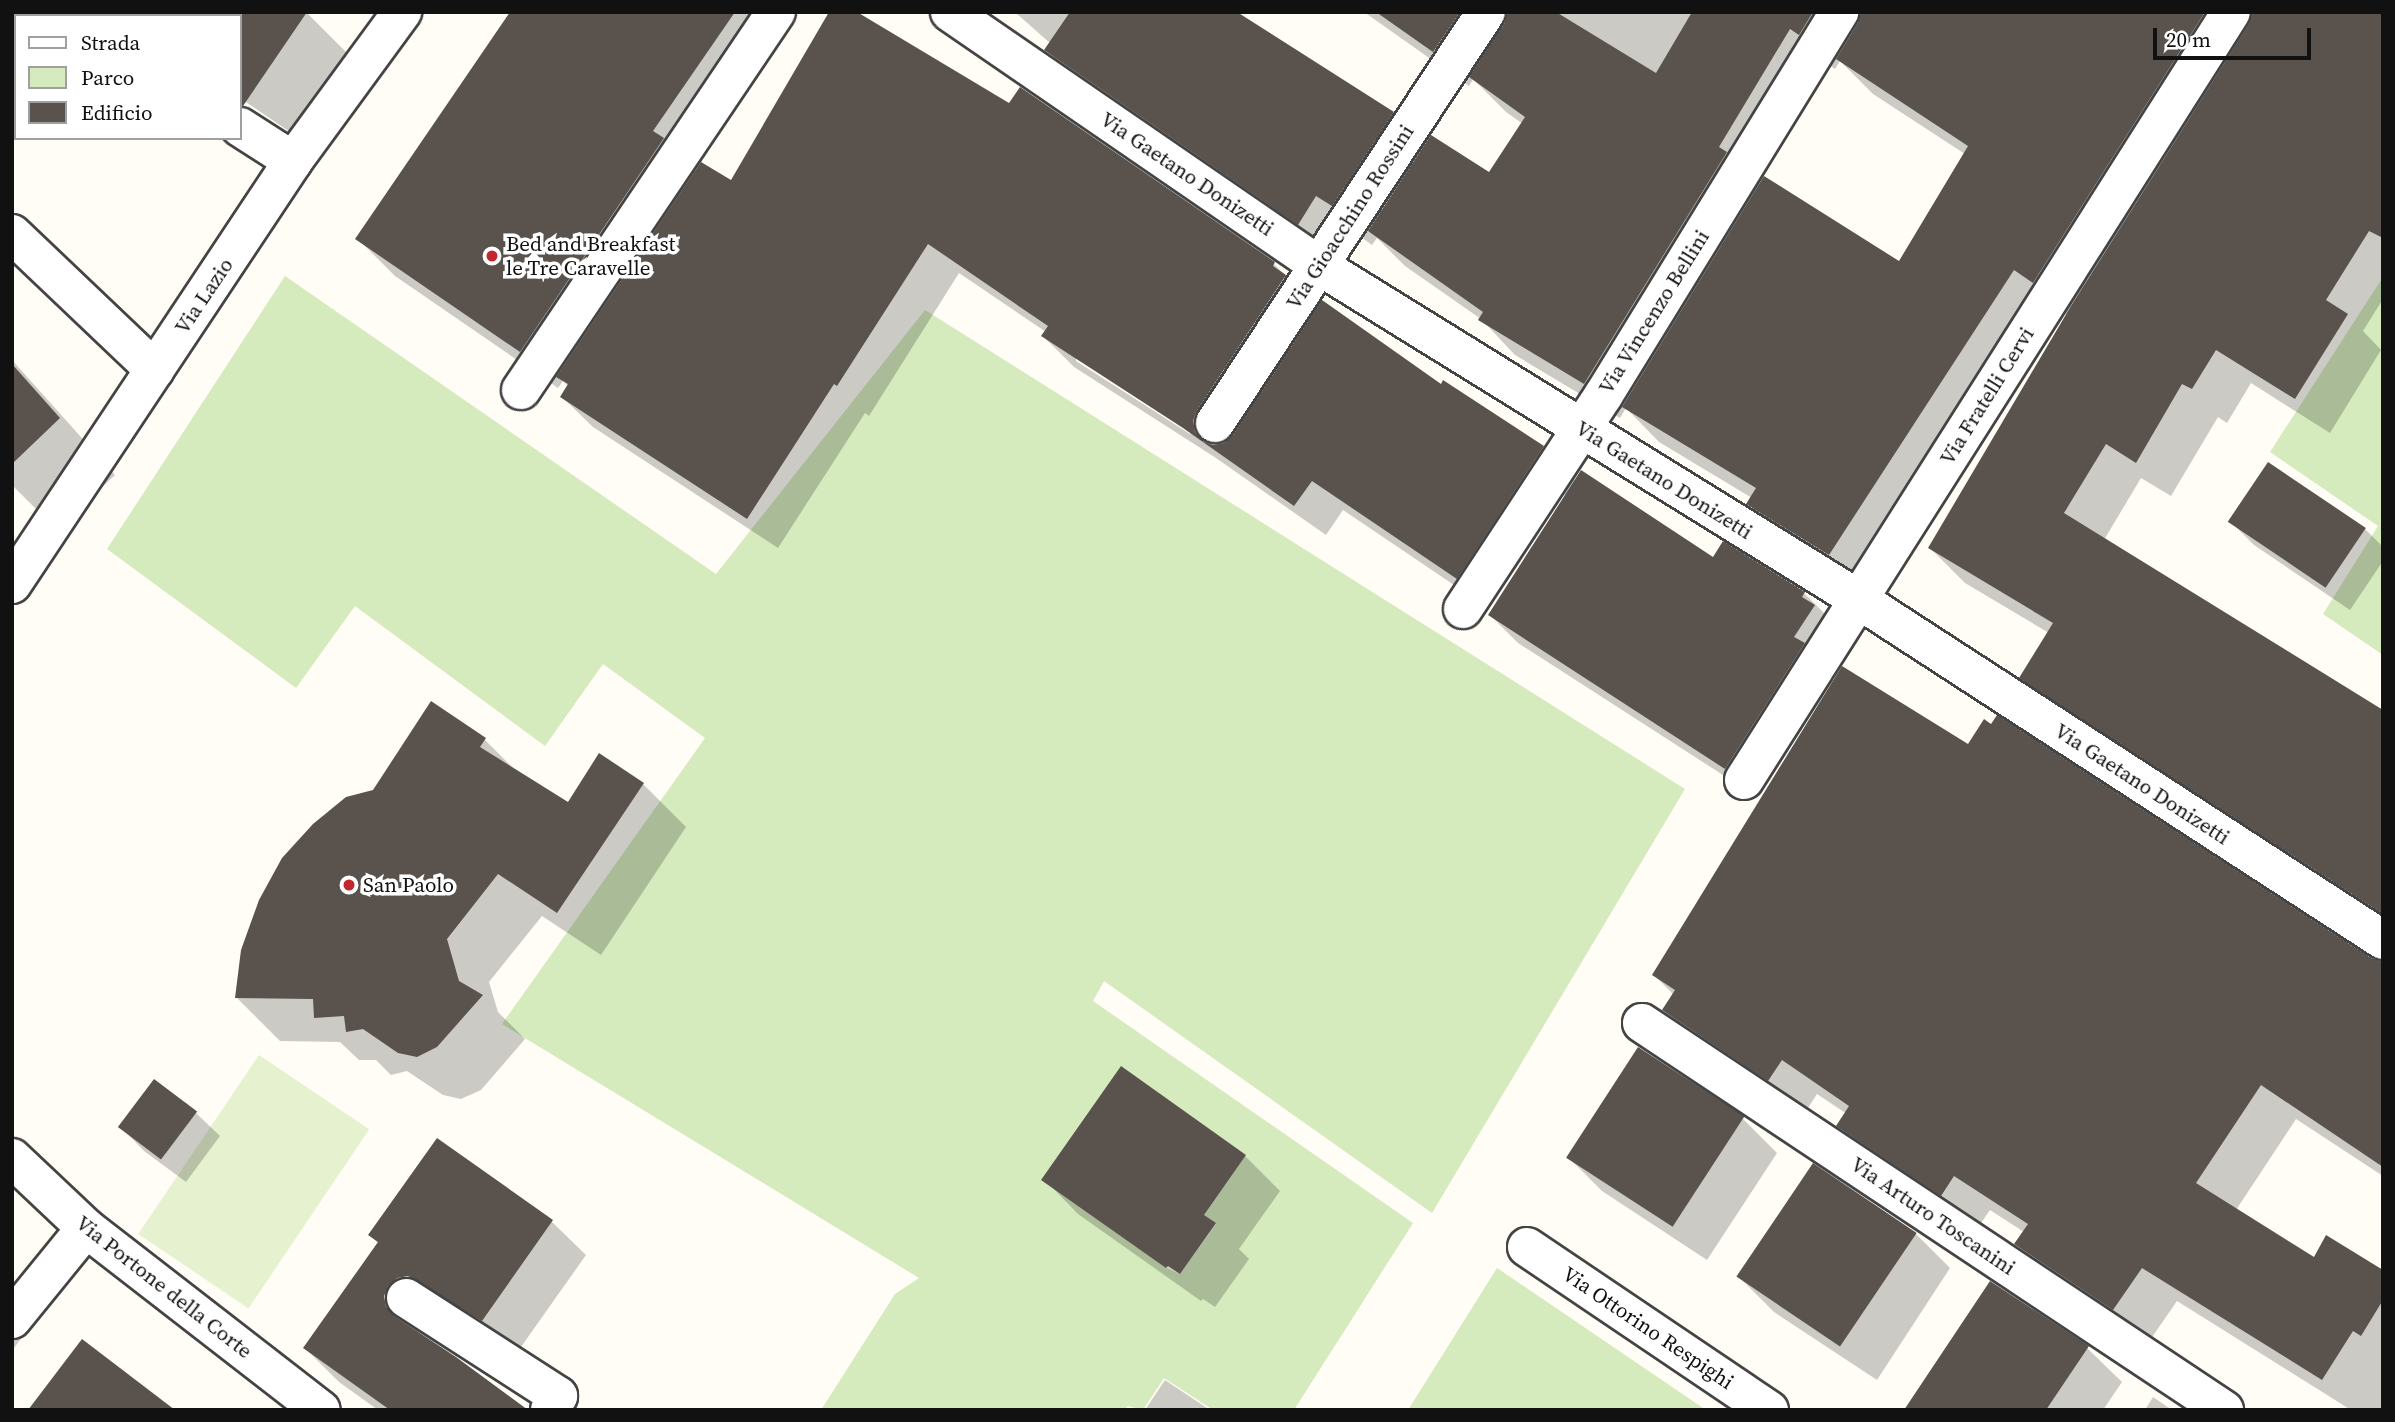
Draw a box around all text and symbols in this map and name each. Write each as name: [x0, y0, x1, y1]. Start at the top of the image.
legend: [14, 14, 242, 140]
scale bar: [2157, 14, 2314, 58]
text: 20 m: [2166, 25, 2211, 54]
text: Strada: [81, 28, 140, 57]
text: Parco: [81, 63, 134, 92]
text: Edificio: [81, 98, 153, 127]
street label: Via Gaetano Donizetti: [1096, 107, 1278, 241]
street label: Via Gioacchino Rossini: [1281, 120, 1419, 314]
street label: Via Vincenzo Bellini: [1593, 225, 1715, 399]
place label: Bed and Breakfast le Tre Caravelle: [506, 231, 675, 281]
marker: Bed and Breakfast le Tre Caravelle: [484, 248, 500, 264]
street label: Via Lazio: [170, 253, 238, 339]
street label: Via Fratelli Cervi: [1935, 323, 2039, 469]
street label: Via Gaetano Donizetti: [1571, 415, 1757, 545]
street label: Via Gaetano Donizetti: [2050, 718, 2234, 850]
place label: San Paolo: [363, 872, 454, 898]
marker: San Paolo: [341, 877, 357, 893]
street label: Via Arturo Toscanini: [1846, 1151, 2020, 1281]
street label: Via Portone della Corte: [71, 1210, 257, 1364]
street label: Via Ottorino Respighi: [1558, 1261, 1738, 1395]

